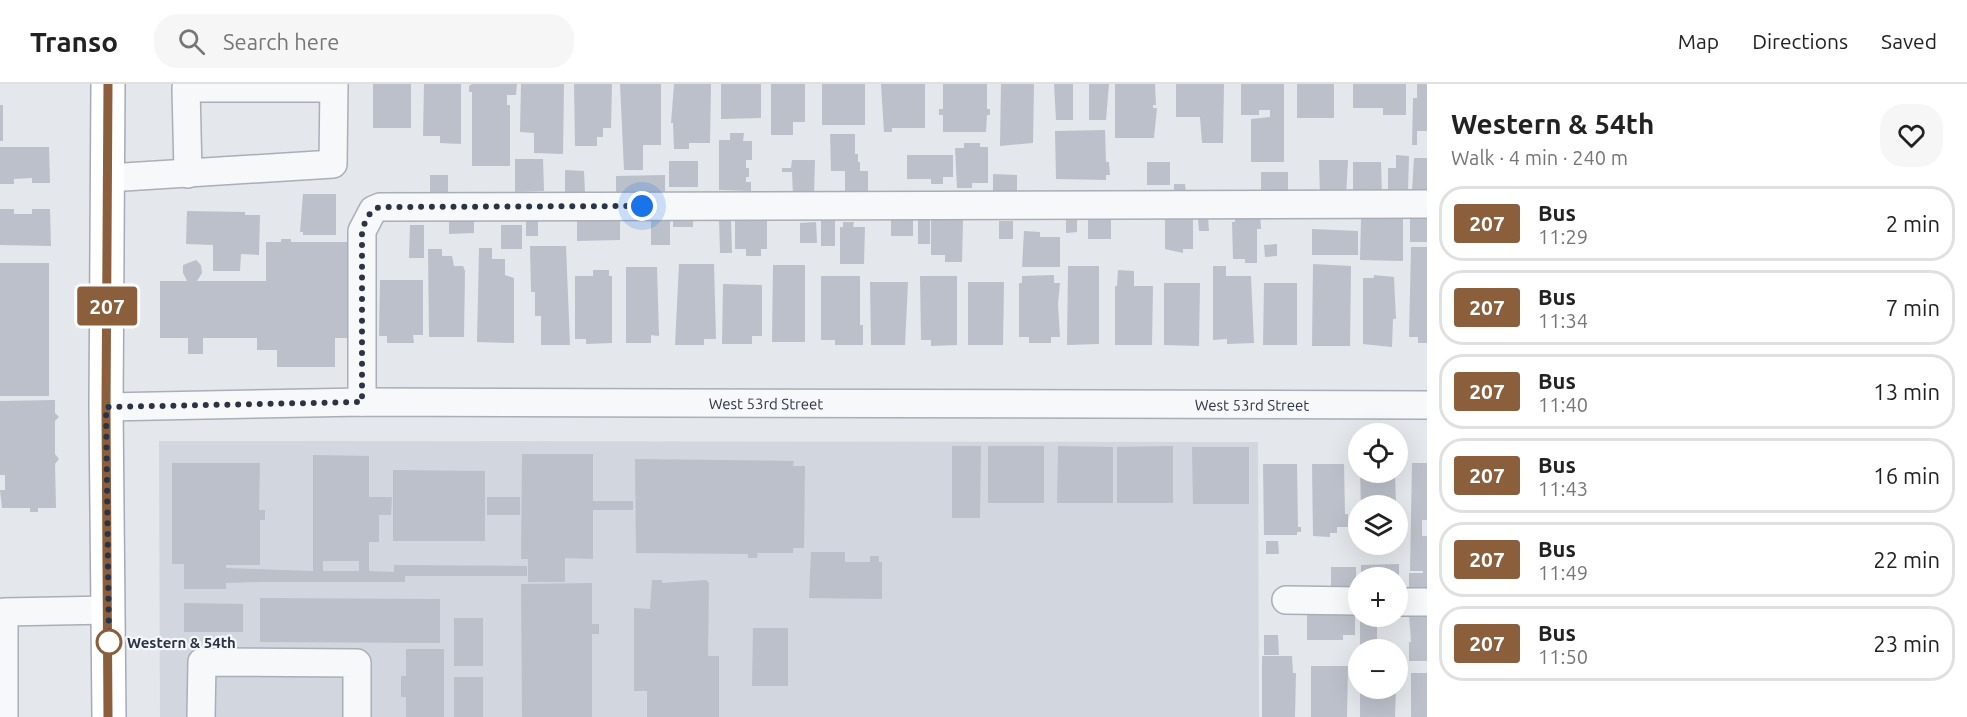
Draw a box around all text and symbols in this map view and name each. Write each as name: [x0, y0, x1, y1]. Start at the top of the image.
search box: [154, 14, 574, 68]
icon: search: [175, 25, 208, 58]
text: Transo: [30, 26, 118, 57]
text: Search here: [223, 29, 339, 54]
text: Map: [1678, 29, 1719, 53]
text: Directions: [1752, 29, 1848, 53]
text: Saved: [1881, 29, 1937, 53]
button: heart: [1880, 104, 1943, 167]
text: Western & 54th: [1451, 108, 1654, 139]
text: Walk · 4 min · 240 m: [1451, 146, 1628, 169]
your location: [627, 191, 657, 221]
text: Bus: [1538, 200, 1576, 225]
text: 207: [1469, 211, 1505, 235]
text: 2 min: [1886, 211, 1940, 236]
text: 11:29: [1538, 225, 1588, 248]
text: Bus: [1538, 284, 1576, 309]
line badge: 207: [72, 286, 142, 326]
text: 207: [89, 294, 125, 318]
text: 207: [1469, 295, 1505, 319]
text: 7 min: [1886, 295, 1940, 320]
text: 11:34: [1538, 309, 1588, 332]
text: Bus: [1538, 368, 1576, 393]
text: 207: [1469, 379, 1505, 403]
text: 13 min: [1873, 379, 1940, 404]
text: 11:40: [1538, 393, 1588, 416]
street label: West 53rd Street: [709, 394, 823, 412]
street label: West 53rd Street: [1195, 396, 1309, 413]
map controls: [1348, 423, 1408, 699]
button: locate: [1348, 423, 1408, 483]
text: Bus: [1538, 452, 1576, 477]
text: 207: [1469, 463, 1505, 487]
text: 16 min: [1873, 463, 1940, 488]
text: 11:43: [1538, 477, 1588, 500]
button: layers: [1348, 495, 1408, 555]
text: Bus: [1538, 536, 1576, 561]
text: 207: [1469, 547, 1505, 571]
text: 22 min: [1873, 547, 1940, 572]
text: 11:49: [1538, 561, 1588, 584]
button: +: [1348, 567, 1408, 627]
text: Bus: [1538, 620, 1576, 645]
marker: Western & 54th: [96, 629, 122, 655]
text: 207: [1469, 631, 1505, 655]
text: 23 min: [1873, 631, 1940, 656]
place label: Western & 54th: [127, 634, 236, 651]
button: −: [1348, 639, 1408, 699]
text: 11:50: [1538, 645, 1588, 668]

